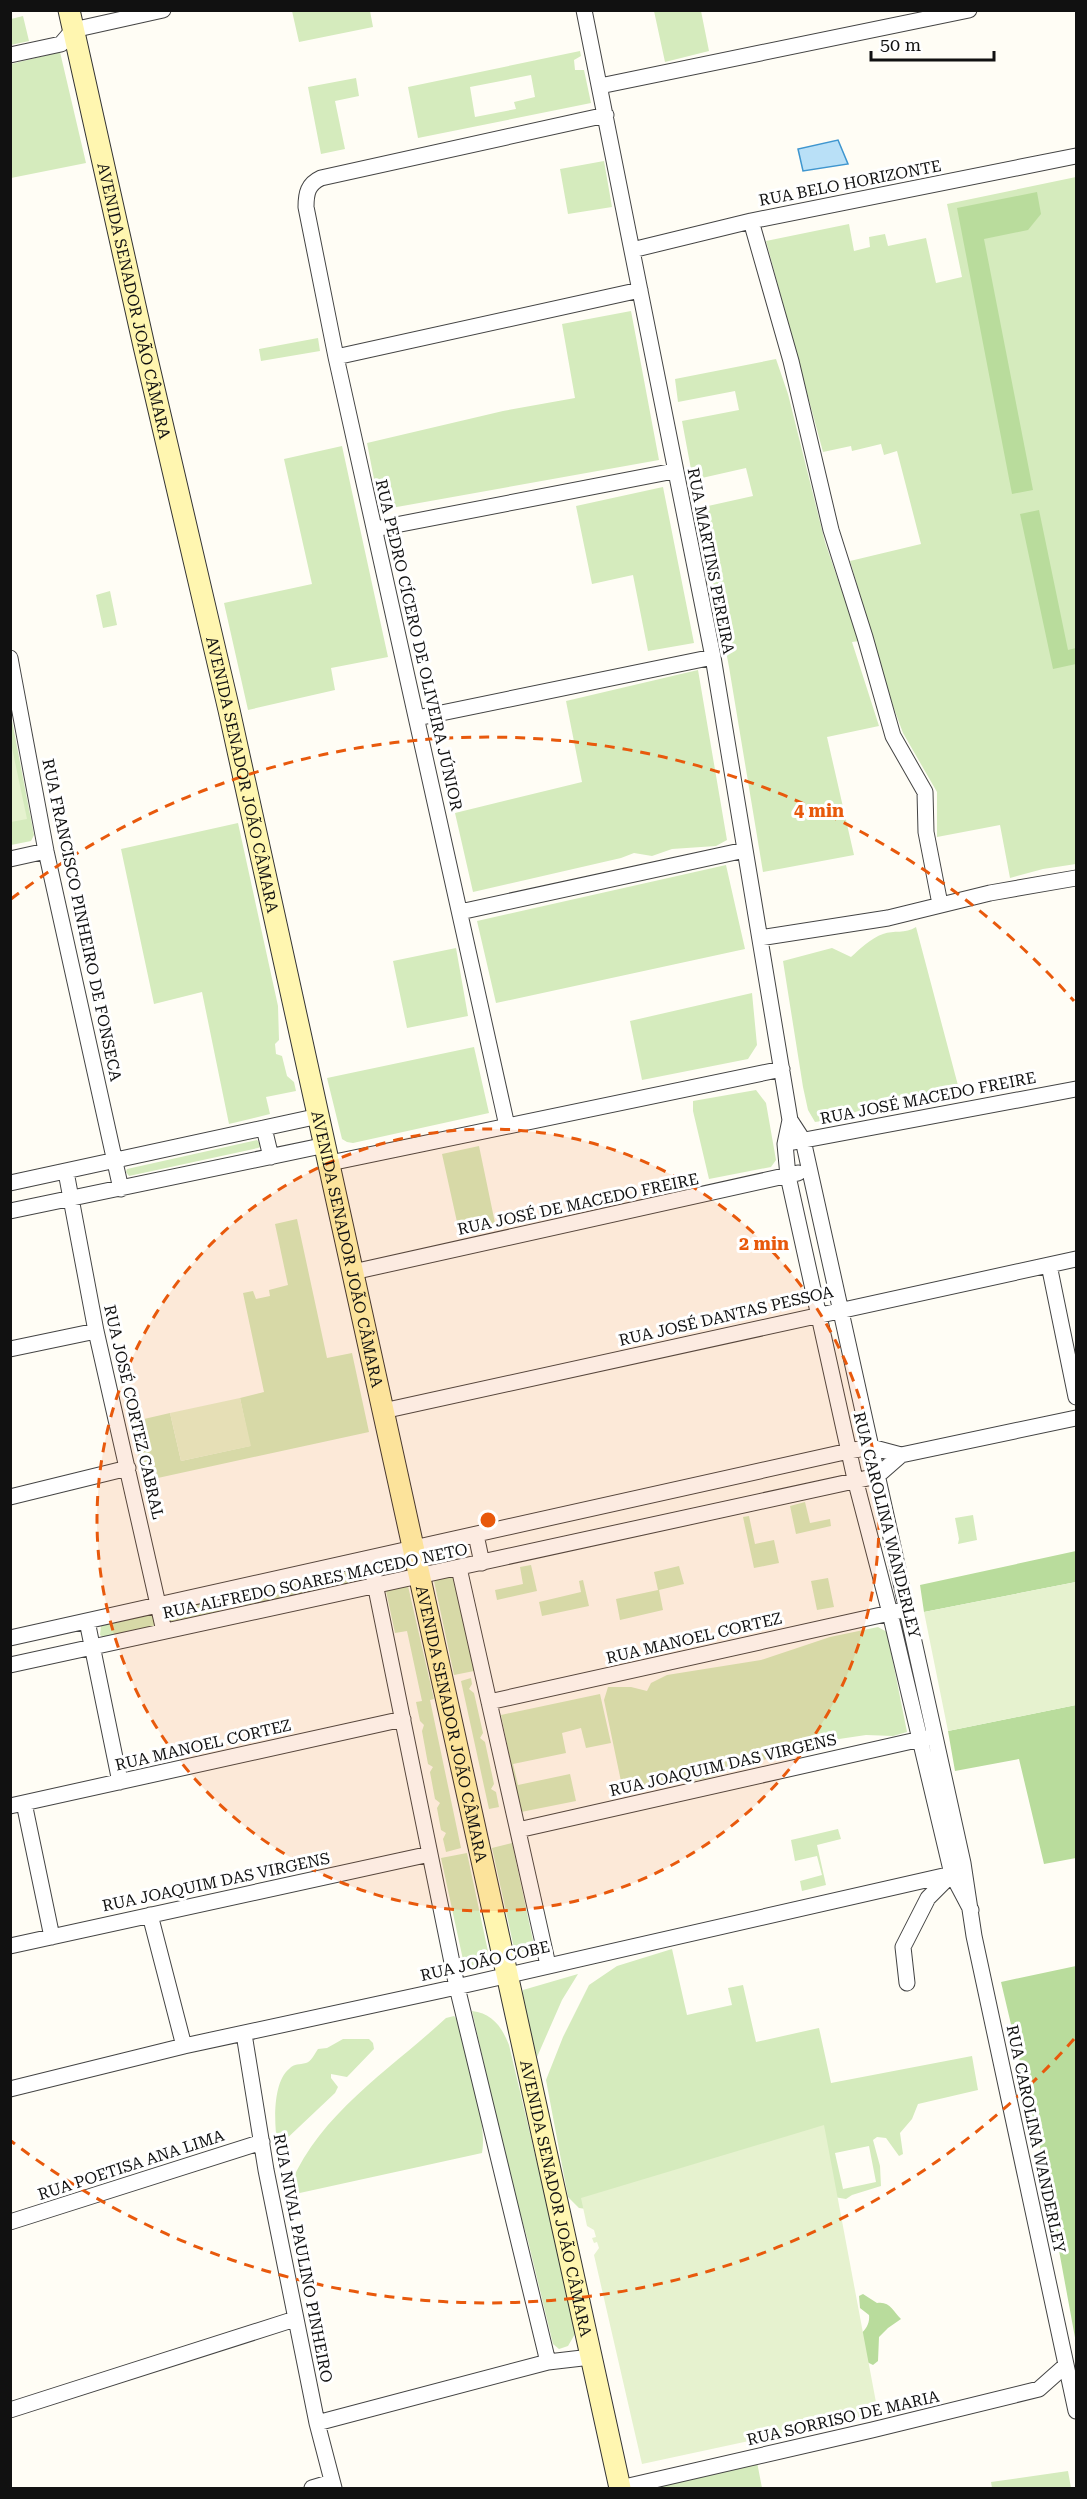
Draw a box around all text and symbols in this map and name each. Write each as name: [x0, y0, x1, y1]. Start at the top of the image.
scale bar: [871, 24, 994, 62]
text: 50 m: [880, 34, 921, 55]
street label: RUA BELO HORIZONTE: [757, 156, 943, 210]
street label: AVENIDA SENADOR JOÃO CÂMARA: [94, 161, 175, 442]
street label: RUA MARTINS PEREIRA: [684, 466, 739, 657]
street label: RUA PEDRO CÍCERO DE OLIVEIRA JÚNIOR: [372, 477, 466, 813]
street label: AVENIDA SENADOR JOÃO CÂMARA: [203, 634, 283, 915]
street label: RUA FRANCISCO PINHEIRO DE FONSECA: [38, 757, 126, 1084]
text: 4 min: [794, 800, 844, 821]
street label: RUA JOSÉ MACEDO FREIRE: [818, 1068, 1038, 1128]
street label: AVENIDA SENADOR JOÃO CÂMARA: [308, 1109, 387, 1390]
street label: RUA JOSÉ DE MACEDO FREIRE: [456, 1169, 700, 1239]
text: 2 min: [739, 1233, 789, 1254]
street label: RUA JOSÉ DANTAS PESSOA: [617, 1282, 836, 1350]
street label: RUA JOSÉ CORTEZ CABRAL: [100, 1303, 168, 1521]
street label: RUA CAROLINA WANDERLEY: [850, 1410, 924, 1640]
centre of rings: [478, 1510, 498, 1530]
street label: RUA ALFREDO SOARES MACEDO NETO: [161, 1539, 469, 1623]
street label: AVENIDA SENADOR JOÃO CÂMARA: [412, 1584, 492, 1865]
street label: RUA MANOEL CORTEZ: [604, 1608, 784, 1668]
street label: RUA MANOEL CORTEZ: [113, 1715, 293, 1775]
street label: RUA JOAQUIM DAS VIRGENS: [608, 1730, 838, 1800]
street label: RUA JOAQUIM DAS VIRGENS: [100, 1849, 332, 1915]
street label: RUA JOÃO COBE: [418, 1937, 552, 1985]
street label: RUA CAROLINA WANDERLEY: [1003, 2023, 1070, 2255]
street label: AVENIDA SENADOR JOÃO CÂMARA: [517, 2058, 596, 2339]
street label: RUA POETISA ANA LIMA: [35, 2126, 227, 2204]
street label: RUA NIVAL PAULINO PINHEIRO: [270, 2132, 336, 2384]
street label: RUA SORRISO DE MARIA: [745, 2386, 942, 2449]

